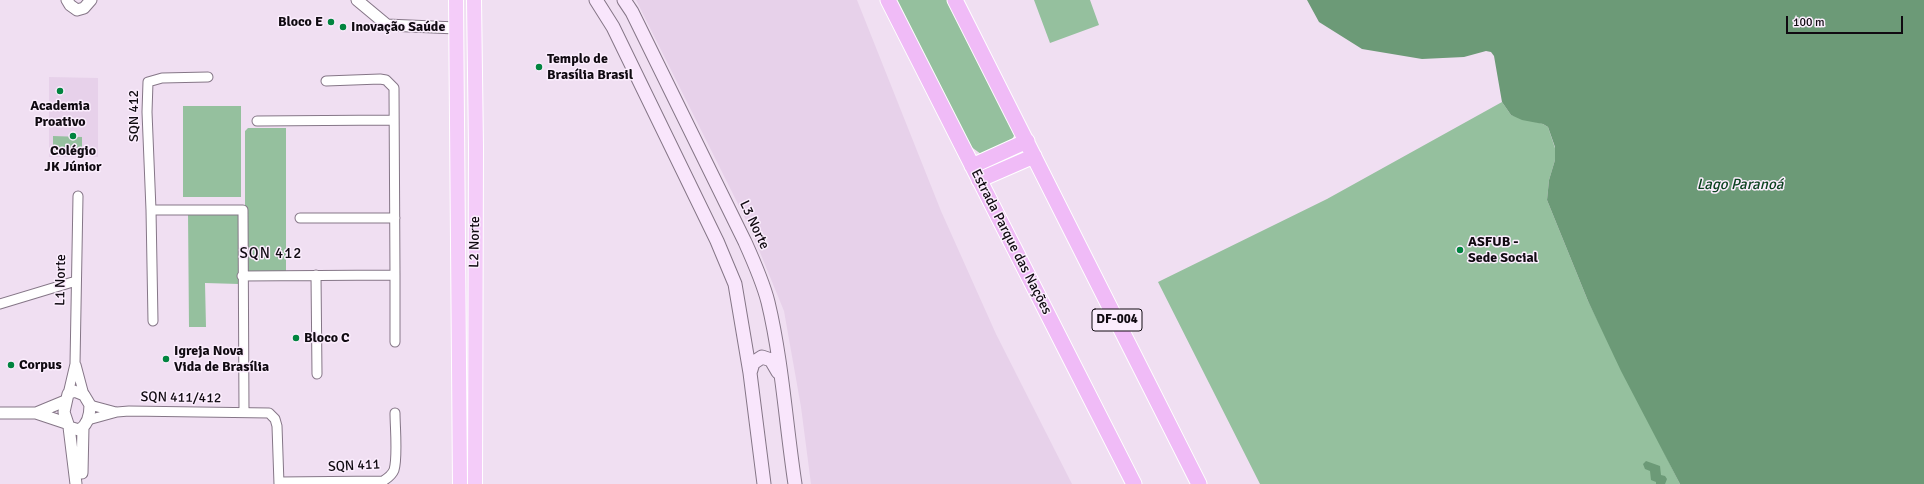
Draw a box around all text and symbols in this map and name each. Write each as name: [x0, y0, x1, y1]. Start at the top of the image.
scale bar: [1788, 8, 1905, 34]
place label: Bloco E: [278, 14, 323, 30]
text: 100 m: [1793, 15, 1825, 30]
marker: Bloco E: [326, 17, 336, 27]
place label: Inovação Saúde: [351, 19, 445, 35]
marker: Inovação Saúde: [338, 22, 348, 32]
place label: Templo de Brasília Brasil: [547, 51, 633, 84]
marker: Templo de Brasília Brasil: [534, 62, 544, 72]
marker: Academia Proativo: [55, 86, 65, 96]
street label: SQN 412: [126, 90, 142, 142]
place label: Academia Proativo: [30, 98, 90, 130]
marker: Colégio JK Júnior: [68, 131, 78, 141]
place label: Colégio JK Júnior: [44, 143, 102, 176]
street label: Estrada Parque das Nações: [967, 167, 1055, 317]
water label: Lago Paranoá: [1697, 176, 1783, 194]
street label: L3 Norte: [735, 198, 773, 252]
street label: L2 Norte: [466, 216, 484, 268]
place label: ASFUB - Sede Social: [1468, 234, 1538, 266]
district label: SQN 412: [240, 245, 302, 263]
marker: ASFUB - Sede Social: [1455, 245, 1465, 255]
street label: L1 Norte: [52, 254, 70, 306]
road number: DF-004: [1092, 309, 1142, 331]
place label: Bloco C: [304, 330, 350, 346]
marker: Bloco C: [291, 333, 301, 343]
place label: Igreja Nova Vida de Brasília: [174, 343, 269, 376]
marker: Igreja Nova Vida de Brasília: [161, 354, 171, 364]
place label: Corpus: [19, 357, 62, 373]
marker: Corpus: [6, 360, 16, 370]
street label: SQN 411/412: [141, 389, 221, 407]
street label: SQN 411: [328, 456, 380, 476]

